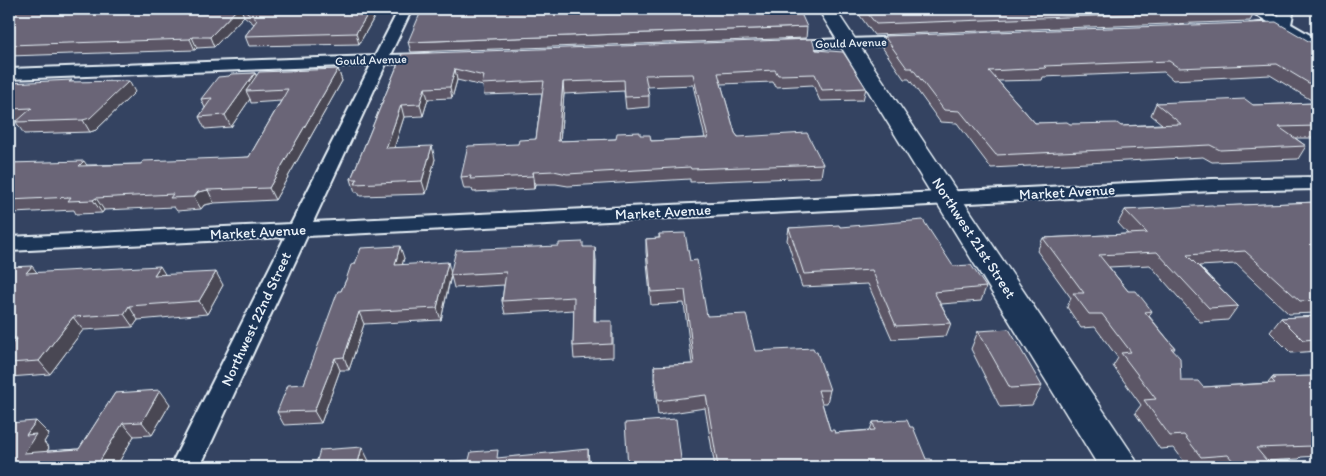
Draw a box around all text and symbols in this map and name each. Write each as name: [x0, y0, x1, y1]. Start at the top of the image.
street label: Gould Avenue: [815, 35, 887, 51]
street label: Gould Avenue: [335, 52, 407, 68]
street label: Northwest 21st Street: [928, 174, 1020, 302]
street label: Market Avenue: [1018, 180, 1116, 204]
street label: Market Avenue: [614, 200, 712, 224]
street label: Market Avenue: [209, 220, 307, 244]
street label: Northwest 22nd Street: [217, 249, 295, 389]

